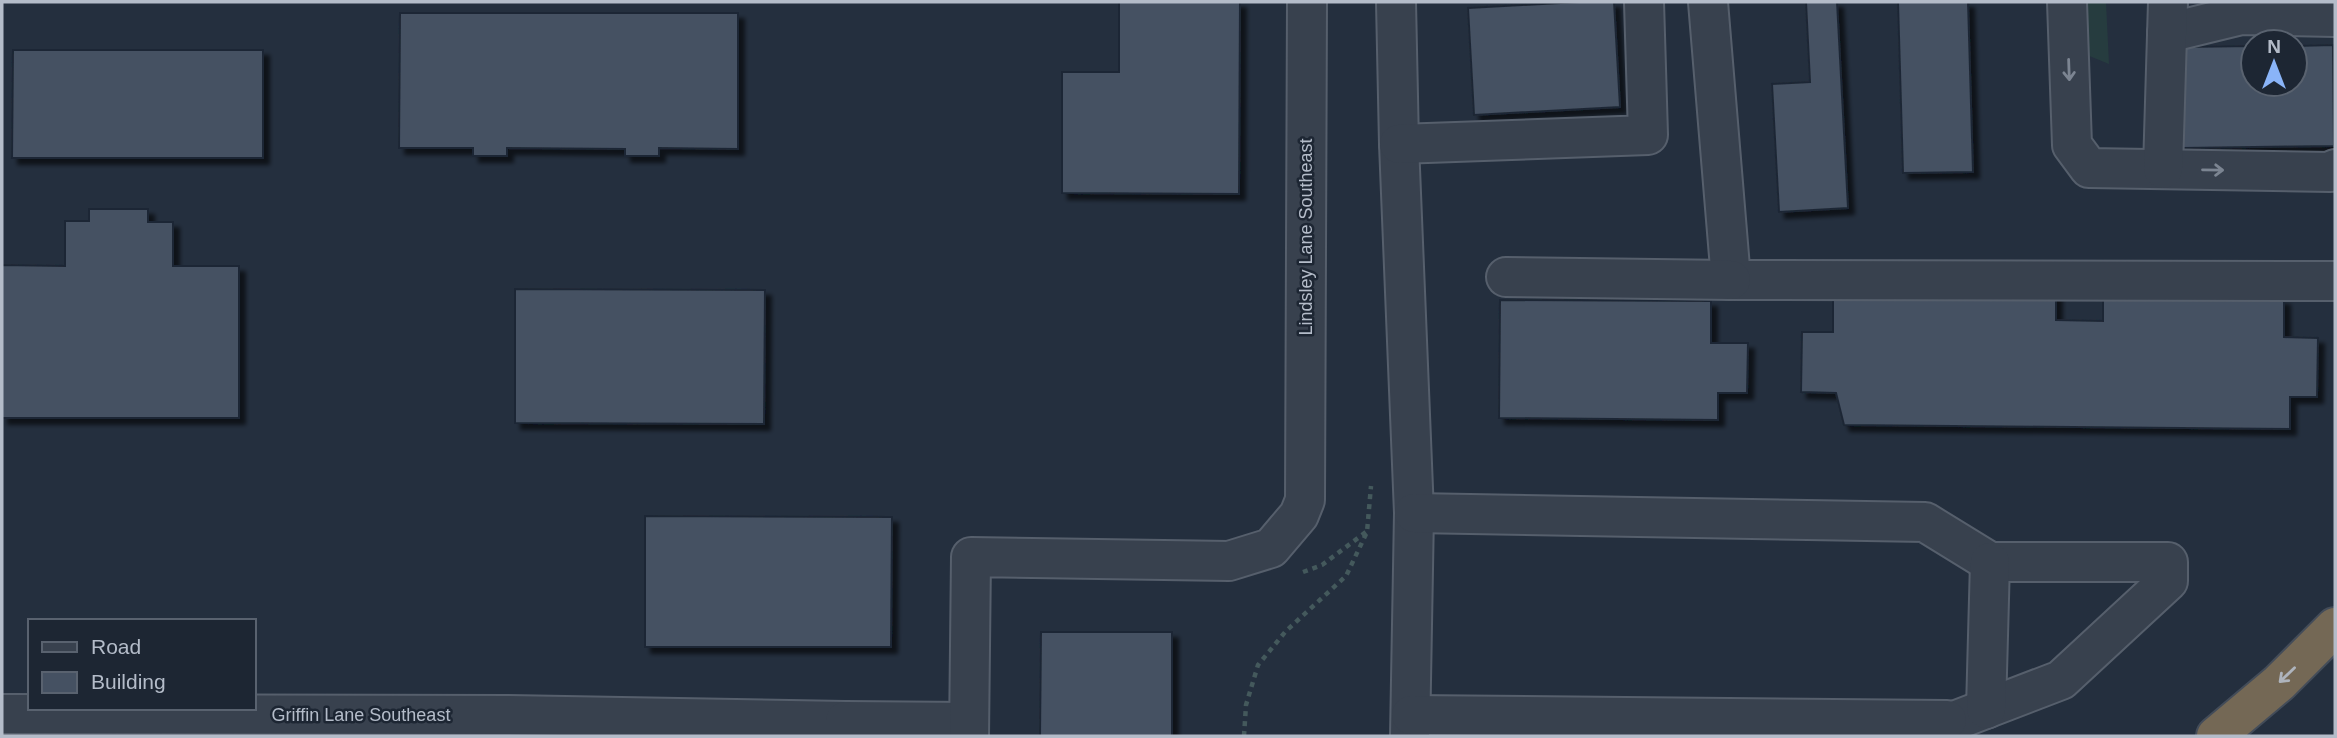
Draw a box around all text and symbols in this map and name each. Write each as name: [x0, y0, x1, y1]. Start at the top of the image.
north arrow: [2239, 28, 2309, 98]
text: N: [2267, 36, 2281, 57]
one-way arrow: [2063, 58, 2076, 81]
street label: Lindsley Lane Southeast: [1296, 138, 1316, 336]
one-way arrow: [2201, 163, 2224, 177]
legend: [28, 619, 256, 710]
text: Road: [91, 635, 141, 658]
one-way arrow: [2279, 666, 2296, 683]
text: Building: [91, 670, 166, 693]
street label: Griffin Lane Southeast: [272, 705, 450, 725]

